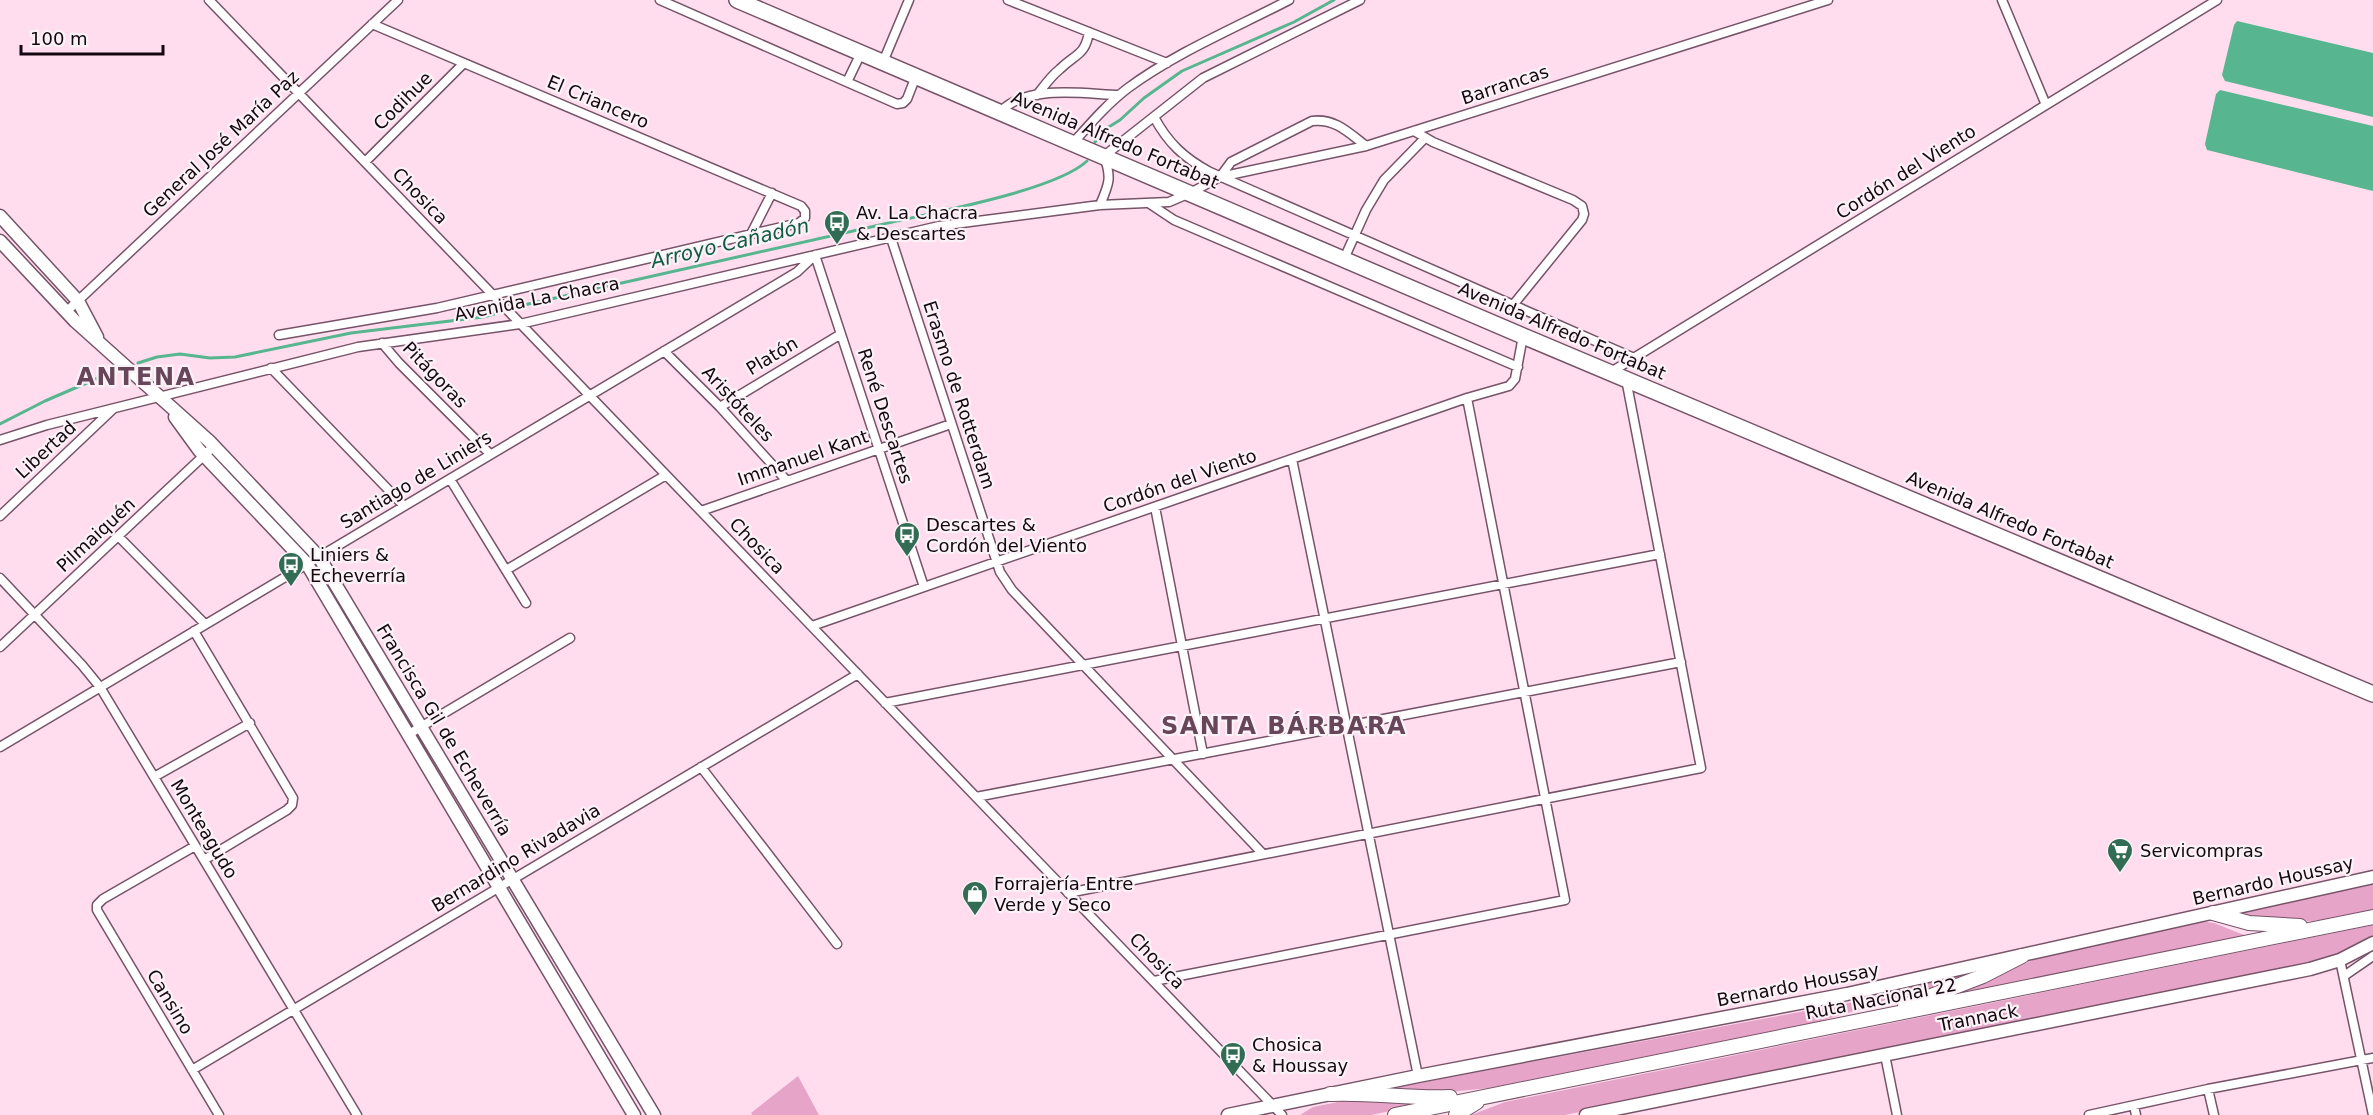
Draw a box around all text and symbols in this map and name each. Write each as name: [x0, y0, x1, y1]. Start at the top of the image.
scale bar: [21, 18, 164, 56]
text: 100 m: [30, 28, 88, 49]
street label: Barrancas: [1459, 61, 1551, 109]
street label: General José María Paz: [138, 66, 303, 221]
street label: Codihue: [369, 67, 436, 134]
street label: El Criancero: [544, 71, 652, 132]
street label: Avenida Alfredo Fortabat: [1008, 86, 1222, 193]
street label: Cordón del Viento: [1832, 120, 1980, 223]
street label: Chosica: [388, 163, 452, 228]
place label: Av. La Chacra & Descartes: [856, 202, 978, 244]
bus stop icon: Av. La Chacra & Descartes: [822, 208, 852, 246]
water label: Arroyo Cañadón: [647, 213, 811, 273]
street label: Avenida La Chacra: [453, 272, 621, 325]
street label: Avenida Alfredo Fortabat: [1455, 277, 1669, 384]
street label: Erasmo de Rotterdam: [919, 298, 1000, 492]
street label: Platón: [742, 332, 801, 379]
street label: Pitágoras: [399, 337, 472, 412]
street label: René Descartes: [854, 345, 917, 486]
street label: Aristóteles: [698, 361, 779, 446]
district label: ANTENA: [76, 363, 196, 391]
street label: Libertad: [11, 417, 80, 483]
street label: Immanuel Kant: [735, 425, 871, 490]
street label: Santiago de Liniers: [336, 426, 495, 533]
street label: Cordón del Viento: [1100, 444, 1259, 517]
street label: Avenida Alfredo Fortabat: [1903, 466, 2117, 573]
street label: Pilmaiquén: [52, 493, 139, 576]
street label: Chosica: [725, 513, 789, 578]
place label: Descartes & Cordón del Viento: [926, 514, 1087, 556]
bus stop icon: Descartes & Cordón del Viento: [892, 520, 922, 558]
place label: Liniers & Echeverría: [310, 544, 406, 586]
bus stop icon: Liniers & Echeverría: [276, 550, 306, 588]
street label: Francisca Gil de Echeverría: [373, 620, 516, 840]
district label: SANTA BÁRBARA: [1161, 711, 1407, 740]
street label: Monteagudo: [166, 775, 242, 882]
street label: Bernardino Rivadavia: [428, 799, 604, 916]
supermarket icon: Servicompras: [2105, 836, 2135, 874]
place label: Servicompras: [2140, 840, 2263, 861]
street label: Bernardo Houssay: [2190, 852, 2356, 909]
place label: Forrajería Entre Verde y Seco: [994, 873, 1133, 915]
shop icon: Forrajería Entre Verde y Seco: [960, 879, 990, 917]
street label: Chosica: [1125, 928, 1189, 993]
street label: Bernardo Houssay: [1715, 958, 1881, 1011]
street label: Cansino: [143, 966, 198, 1038]
street label: Ruta Nacional 22: [1804, 974, 1958, 1023]
street label: Trannack: [1935, 999, 2020, 1036]
place label: Chosica & Houssay: [1252, 1034, 1349, 1076]
bus stop icon: Chosica & Houssay: [1218, 1040, 1248, 1078]

